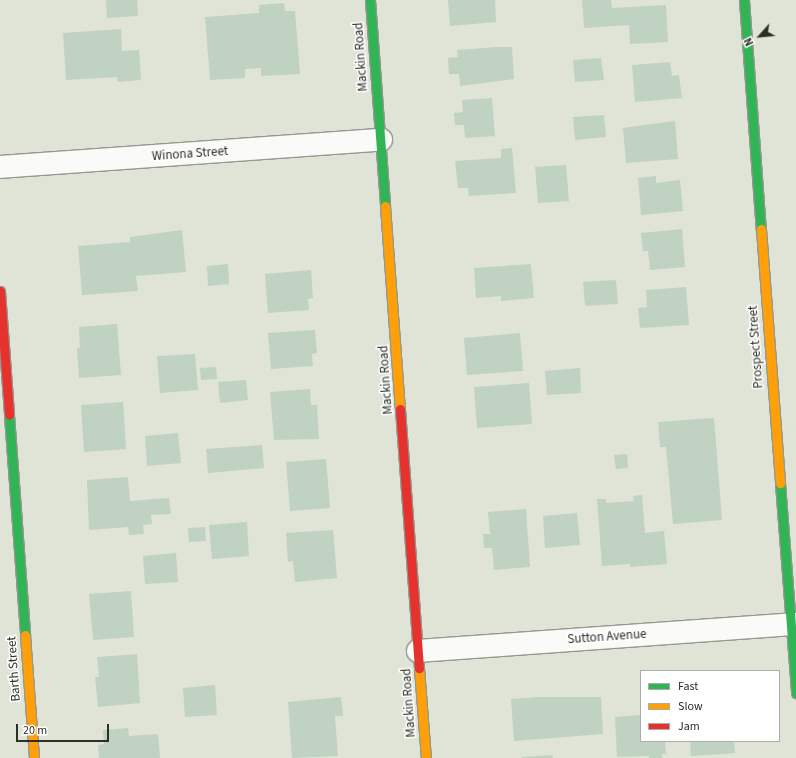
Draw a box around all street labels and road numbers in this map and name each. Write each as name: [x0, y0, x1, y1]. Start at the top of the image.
street label: Mackin Road: [351, 22, 371, 92]
street label: Winona Street: [151, 144, 229, 164]
street label: Prospect Street: [745, 305, 767, 389]
street label: Mackin Road: [376, 345, 396, 415]
street label: Sutton Avenue: [567, 626, 647, 648]
street label: Barth Street: [4, 636, 24, 702]
street label: Mackin Road: [399, 668, 419, 738]

